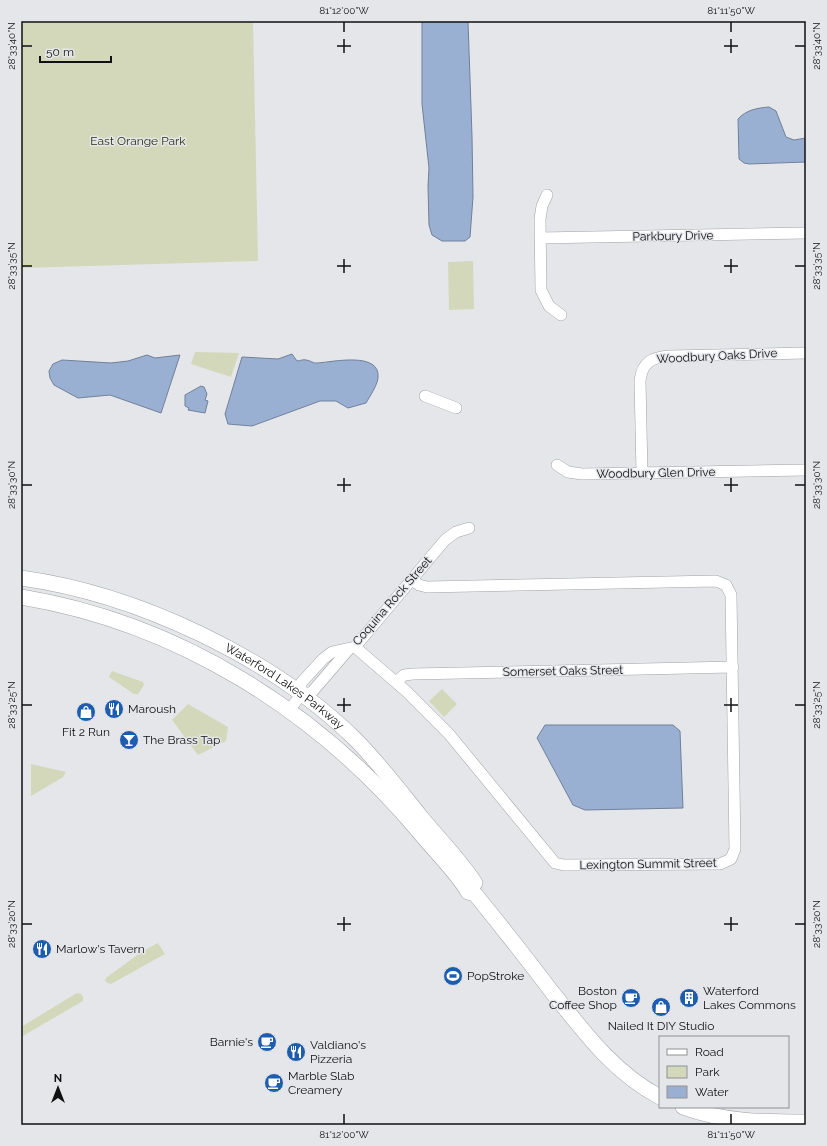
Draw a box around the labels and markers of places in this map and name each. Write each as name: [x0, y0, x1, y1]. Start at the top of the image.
restaurant icon: Maroush: [103, 698, 125, 720]
shop icon: Fit 2 Run: [75, 701, 97, 723]
place label: Maroush: [128, 702, 176, 716]
place label: Fit 2 Run: [62, 725, 110, 739]
bar icon: The Brass Tap: [118, 729, 140, 751]
place label: The Brass Tap: [143, 733, 220, 747]
restaurant icon: Marlow's Tavern: [31, 938, 53, 960]
place label: Marlow's Tavern: [56, 942, 145, 956]
sports icon: PopStroke: [442, 965, 464, 987]
place label: PopStroke: [467, 969, 524, 983]
place label: Boston Coffee Shop: [549, 984, 617, 1012]
place label: Waterford Lakes Commons: [703, 984, 796, 1012]
cafe icon: Boston Coffee Shop: [620, 987, 642, 1009]
building icon: Waterford Lakes Commons: [678, 987, 700, 1009]
shop icon: Nailed It DIY Studio: [650, 996, 672, 1018]
place label: Nailed It DIY Studio: [608, 1019, 714, 1033]
cafe icon: Barnie's: [256, 1031, 278, 1053]
place label: Barnie's: [210, 1035, 253, 1049]
place label: Valdiano's Pizzeria: [310, 1038, 366, 1066]
restaurant icon: Valdiano's Pizzeria: [285, 1041, 307, 1063]
place label: Marble Slab Creamery: [288, 1069, 354, 1097]
cafe icon: Marble Slab Creamery: [263, 1072, 285, 1094]

